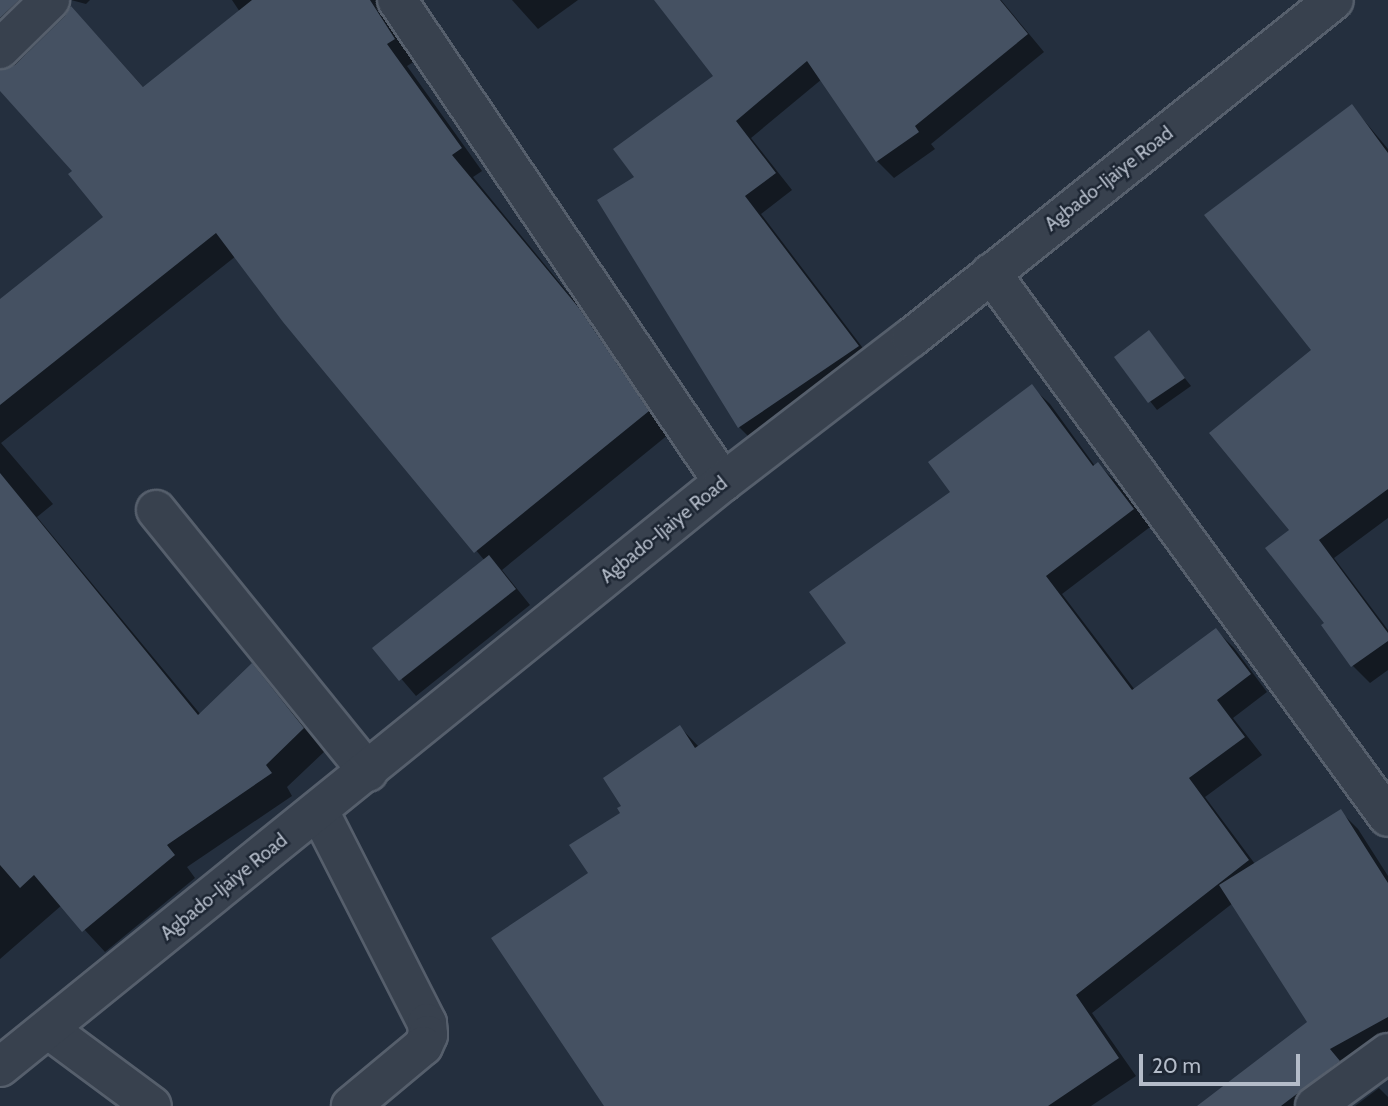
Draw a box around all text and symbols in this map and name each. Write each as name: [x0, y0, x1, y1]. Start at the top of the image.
street label: Agbado-Ijaiye Road: [1040, 122, 1178, 236]
street label: Agbado-Ijaiye Road: [596, 472, 732, 588]
street label: Agbado-Ijaiye Road: [156, 829, 292, 945]
scale bar: [1143, 1040, 1304, 1084]
text: 20 m: [1152, 1053, 1201, 1078]

